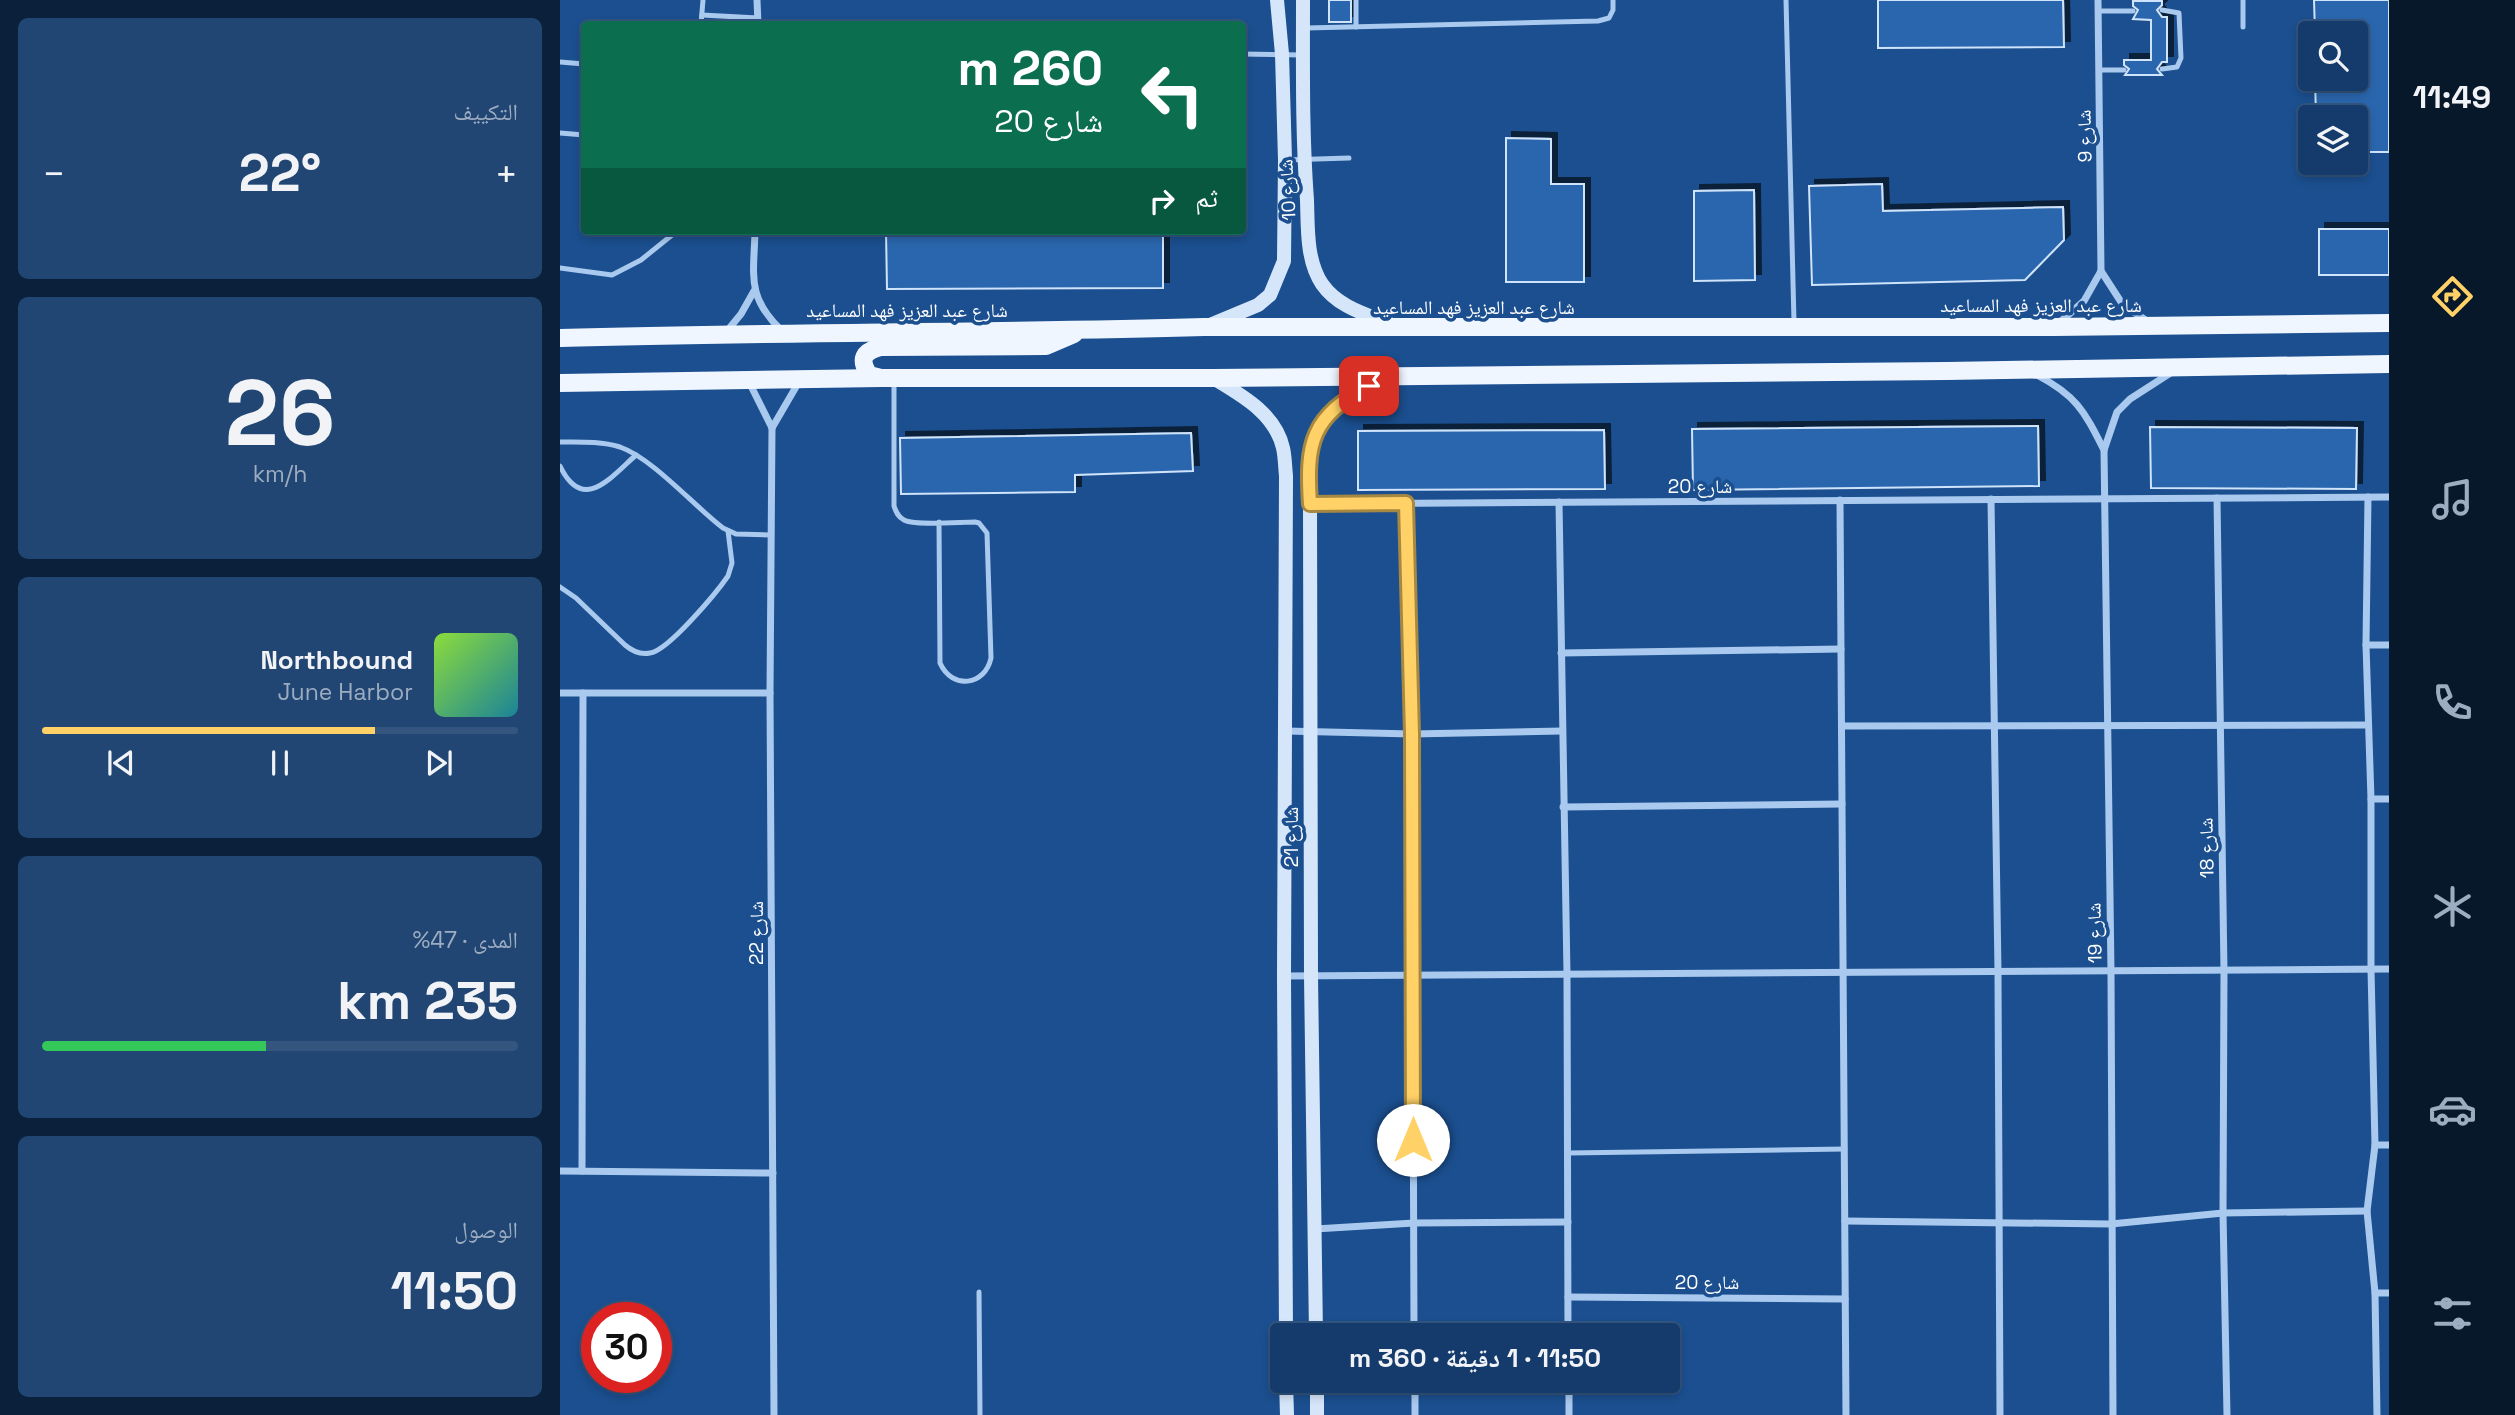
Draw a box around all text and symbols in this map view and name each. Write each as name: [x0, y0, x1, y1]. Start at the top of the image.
map controls: [2298, 21, 2368, 175]
button: search: [2298, 21, 2368, 91]
text: 260 m: [958, 37, 1103, 99]
icon: left: [1127, 49, 1218, 140]
text: 11:49: [2413, 77, 2491, 117]
text: التكييف: [453, 97, 518, 127]
text: شارع 20: [994, 101, 1103, 141]
button: layers: [2298, 105, 2368, 175]
street label: شارع 9: [2072, 109, 2097, 163]
text: 22°: [239, 140, 321, 206]
text: −: [42, 150, 66, 198]
text: +: [494, 150, 518, 198]
street label: شارع 10: [1273, 159, 1302, 221]
text: ثم: [1195, 181, 1218, 215]
icon: right: [1143, 182, 1181, 220]
icon: directions: [2428, 272, 2477, 321]
street label: شارع عبد العزيز فهد المساعيد: [1940, 293, 2142, 318]
street label: شارع عبد العزيز فهد المساعيد: [1373, 295, 1575, 320]
street label: شارع عبد العزيز فهد المساعيد: [806, 298, 1008, 323]
text: 26: [225, 355, 335, 472]
pin: [1339, 356, 1399, 416]
icon: arrive: [1350, 367, 1388, 405]
text: km/h: [253, 459, 307, 489]
street label: شارع 20: [1668, 474, 1732, 499]
icon: music: [2428, 475, 2477, 524]
text: Northbound: [260, 643, 413, 677]
text: June Harbor: [278, 677, 413, 707]
icon: phone: [2428, 678, 2477, 727]
icon: previous: [102, 744, 140, 782]
icon: pause: [261, 744, 299, 782]
icon: next: [420, 744, 458, 782]
street label: شارع 21: [1279, 807, 1304, 867]
street label: شارع 18: [2193, 817, 2220, 879]
icon: climate: [2428, 882, 2477, 931]
street label: شارع 22: [744, 901, 769, 965]
street label: شارع 19: [2081, 902, 2108, 964]
text: المدى · 47%: [413, 925, 518, 955]
text: 235 km: [337, 968, 518, 1034]
icon: car: [2428, 1085, 2477, 1134]
position arrow: [1376, 1103, 1450, 1177]
text: الوصول: [454, 1215, 518, 1245]
text: 11:50: [391, 1258, 518, 1324]
street label: شارع 20: [1675, 1270, 1739, 1295]
icon: filters: [2428, 1289, 2477, 1338]
speed limit sign: 30: [581, 1302, 672, 1393]
text: 11:50 · 1 دقيقة · 360 m: [1349, 1341, 1601, 1375]

